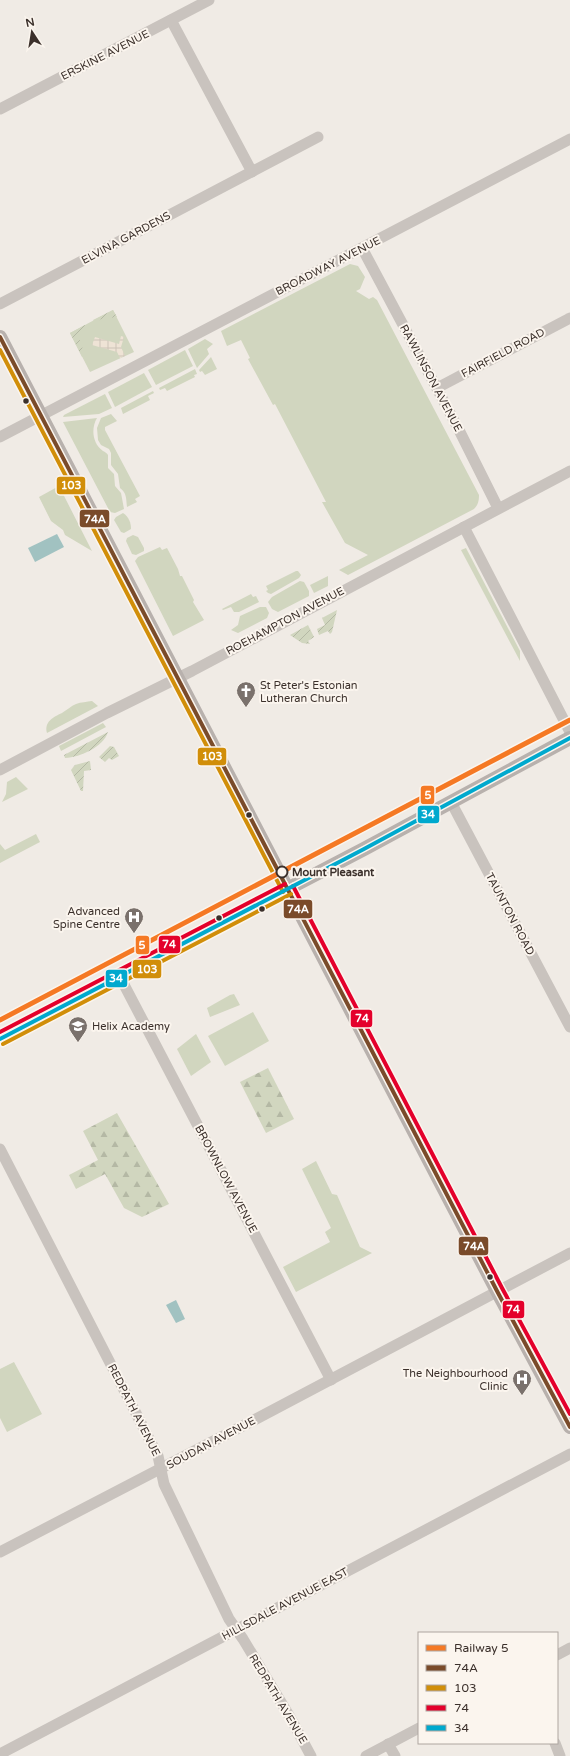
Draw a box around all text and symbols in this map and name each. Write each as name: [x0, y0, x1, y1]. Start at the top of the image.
north arrow: [12, 12, 52, 52]
text: N: [24, 15, 36, 30]
street label: ERSKINE AVENUE: [59, 27, 151, 83]
street label: ELVINA GARDENS: [79, 209, 173, 267]
street label: BROADWAY AVENUE: [273, 234, 383, 298]
street label: RAWLINSON AVENUE: [397, 322, 465, 434]
street label: FAIRFIELD ROAD: [459, 326, 547, 380]
unlabelled marker: [21, 396, 31, 406]
line badge: 103: [56, 476, 86, 495]
text: 103: [61, 479, 81, 492]
line badge: 74A: [79, 509, 110, 528]
text: 74A: [84, 513, 106, 526]
street label: ROEHAMPTON AVENUE: [224, 584, 346, 658]
place label: St Peter's Estonian Lutheran Church: [260, 679, 358, 705]
church icon: St Peter's Estonian Lutheran Church: [235, 680, 257, 708]
line badge: 103: [197, 747, 227, 766]
text: 103: [202, 750, 222, 763]
line badge: 5: [420, 785, 435, 805]
text: 5: [425, 789, 432, 802]
line badge: 34: [417, 805, 440, 824]
text: 34: [421, 808, 435, 821]
unlabelled marker: [244, 810, 254, 820]
marker: Mount Pleasant: [275, 865, 289, 879]
place label: Mount Pleasant: [292, 866, 375, 879]
street label: TAUNTON ROAD: [483, 871, 537, 957]
line badge: 74A: [283, 899, 313, 919]
text: 74A: [287, 903, 309, 916]
unlabelled marker: [257, 904, 267, 914]
place label: Advanced Spine Centre: [53, 905, 120, 931]
hospital icon: Advanced Spine Centre: [123, 906, 145, 934]
unlabelled marker: [214, 913, 224, 923]
line badge: 5: [135, 935, 150, 955]
line badge: 74: [158, 935, 181, 954]
text: 74: [162, 938, 176, 951]
text: 5: [139, 939, 146, 952]
line badge: 103: [132, 959, 162, 979]
text: 103: [137, 963, 157, 976]
line badge: 34: [105, 969, 128, 988]
text: 34: [109, 972, 123, 985]
line badge: 74: [350, 1009, 373, 1028]
text: 74: [355, 1012, 369, 1025]
school or university icon: Helix Academy: [67, 1015, 89, 1043]
place label: Helix Academy: [92, 1020, 170, 1033]
street label: BROWNLOW AVENUE: [192, 1123, 260, 1235]
line badge: 74A: [458, 1236, 489, 1256]
text: 74A: [463, 1240, 485, 1253]
unlabelled marker: [485, 1272, 495, 1282]
line badge: 74: [502, 1300, 525, 1319]
text: 74: [506, 1303, 520, 1316]
street label: REDPATH AVENUE: [105, 1362, 163, 1458]
place label: The Neighbourhood Clinic: [403, 1367, 508, 1393]
hospital icon: The Neighbourhood Clinic: [511, 1368, 533, 1396]
street label: SOUDAN AVENUE: [164, 1414, 258, 1472]
street label: HILLSDALE AVENUE EAST: [220, 1565, 351, 1643]
legend: [418, 1632, 558, 1744]
text: Railway 5: [454, 1641, 508, 1655]
street label: REDPATH AVENUE: [246, 1652, 310, 1746]
text: 74A: [454, 1661, 478, 1675]
text: 103: [454, 1681, 477, 1695]
text: 74: [454, 1701, 470, 1715]
text: 34: [454, 1721, 470, 1735]

